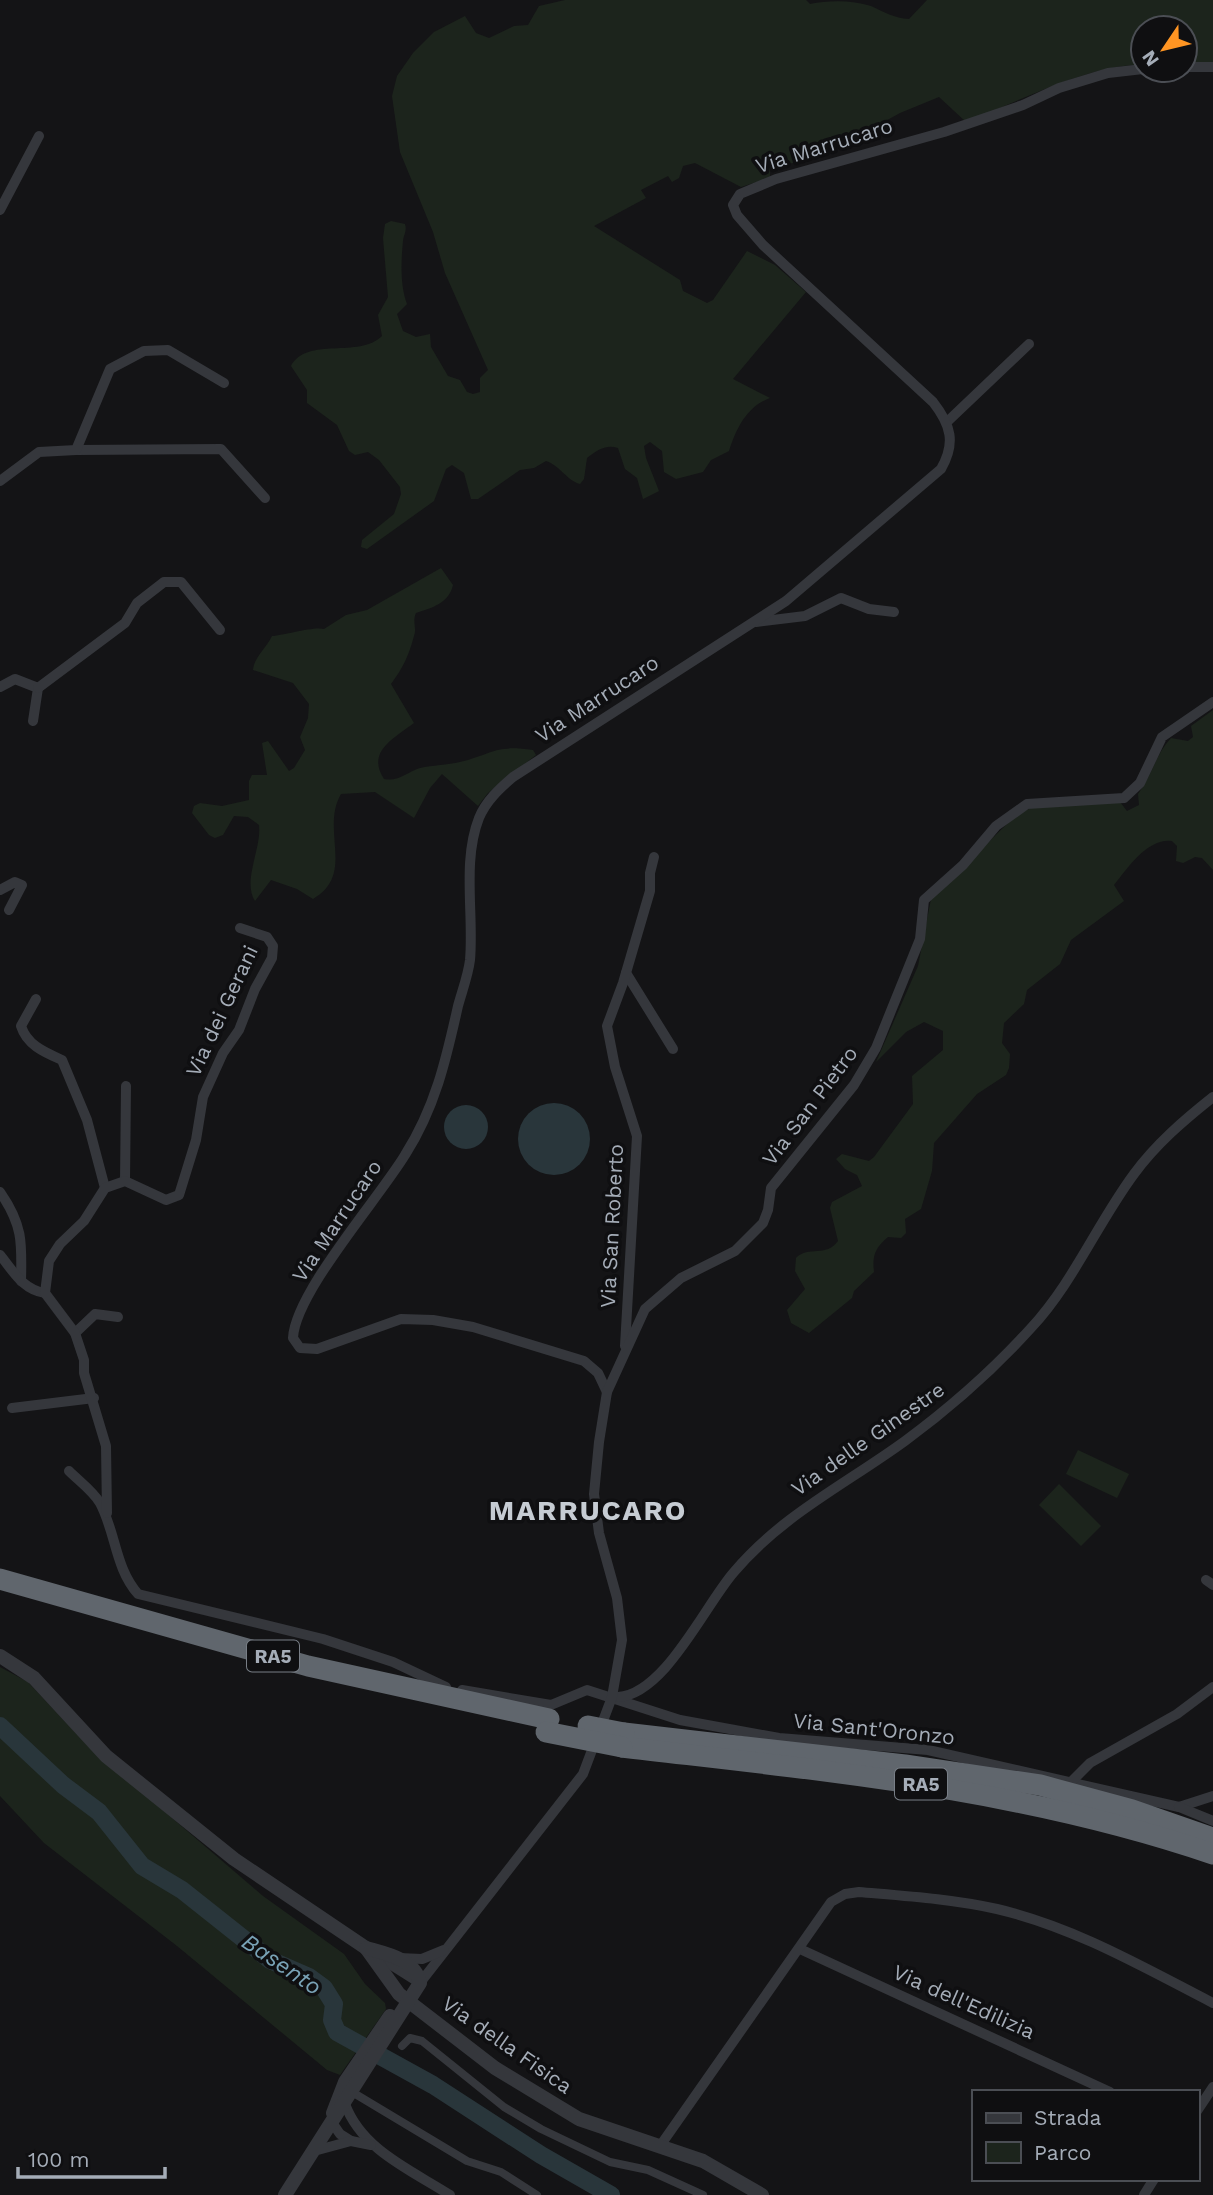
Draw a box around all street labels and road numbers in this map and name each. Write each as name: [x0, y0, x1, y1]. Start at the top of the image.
street label: Via Marrucaro: [752, 113, 895, 178]
street label: Via Marrucaro: [530, 649, 663, 748]
street label: Via dei Gerani: [180, 941, 263, 1080]
street label: Via San Pietro: [757, 1041, 863, 1170]
street label: Via San Roberto: [595, 1143, 628, 1308]
street label: Via Marrucaro: [287, 1155, 387, 1287]
street label: Via delle Ginestre: [786, 1376, 949, 1501]
road number: RA5: [247, 1640, 299, 1672]
street label: Via Sant'Oronzo: [792, 1708, 956, 1749]
road number: RA5: [895, 1768, 947, 1800]
street label: Via dell'Edilizia: [889, 1959, 1039, 2044]
street label: Via della Fisica: [437, 1990, 577, 2099]

